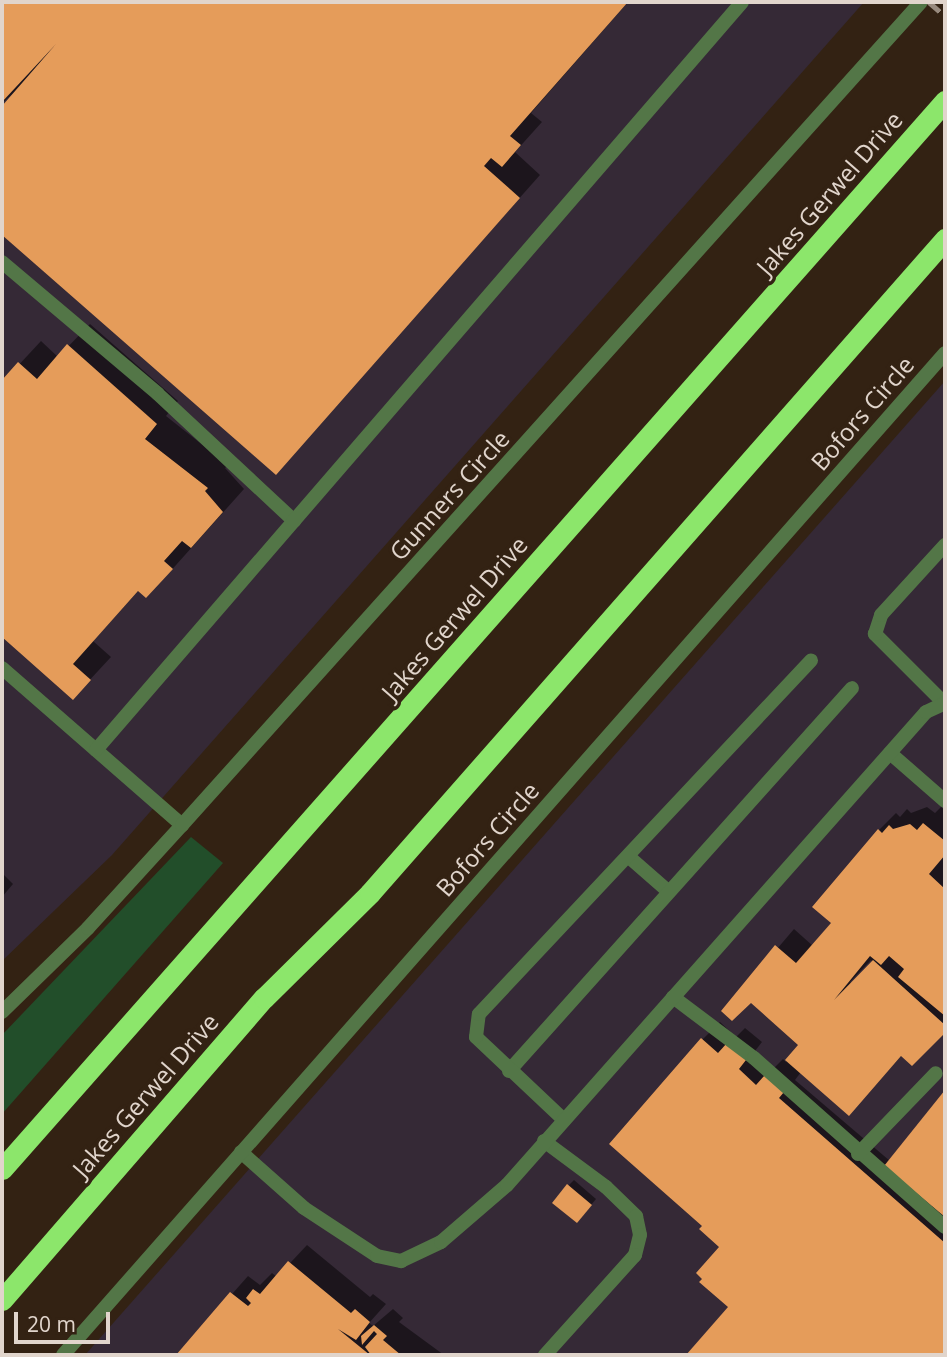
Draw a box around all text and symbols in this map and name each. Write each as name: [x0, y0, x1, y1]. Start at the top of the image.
street label: Jakes Gerwel Drive: [750, 105, 908, 281]
street label: Bofors Circle: [805, 350, 919, 476]
street label: Gunners Circle: [383, 424, 515, 566]
street label: Jakes Gerwel Drive: [375, 530, 533, 706]
street label: Bofors Circle: [430, 776, 544, 902]
street label: Jakes Gerwel Drive: [66, 1007, 224, 1183]
scale bar: [18, 1298, 114, 1342]
text: 20 m: [27, 1310, 76, 1338]

